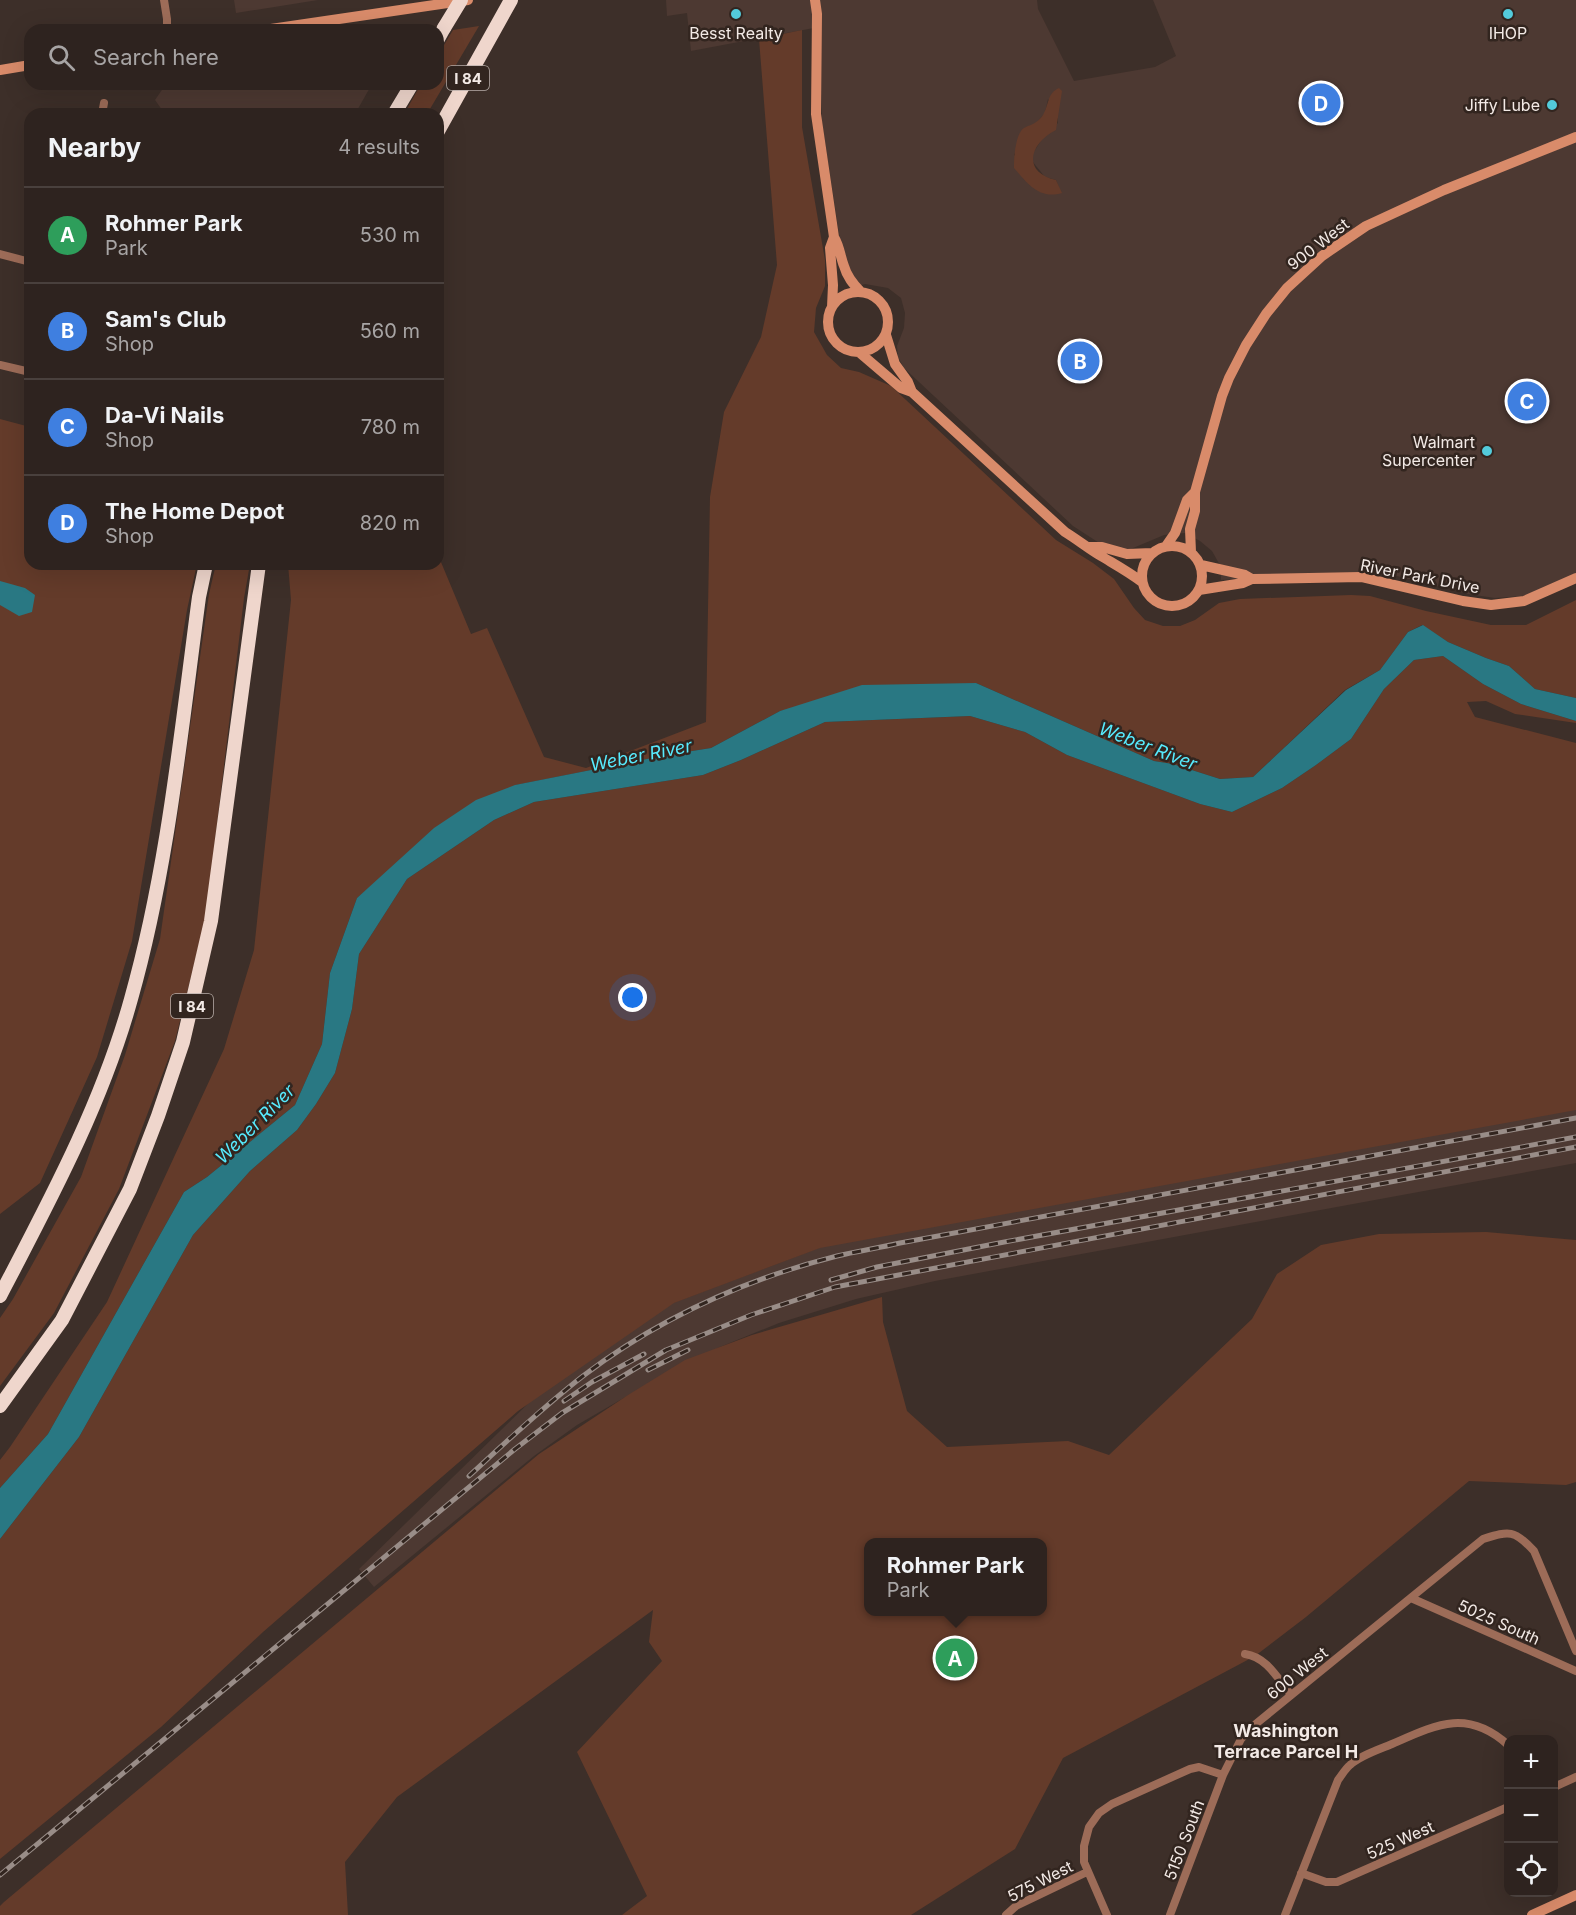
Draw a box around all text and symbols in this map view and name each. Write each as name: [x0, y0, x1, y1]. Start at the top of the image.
marker: Besst Realty: [729, 7, 743, 21]
marker: IHOP: [1501, 7, 1515, 21]
place label: Besst Realty: [689, 23, 783, 43]
place label: IHOP: [1489, 23, 1527, 43]
search box: [24, 24, 444, 90]
icon: search: [45, 41, 78, 74]
text: Search here: [93, 44, 219, 70]
road number: I 84: [447, 66, 489, 90]
pin: D: [1302, 80, 1340, 126]
place label: Jiffy Lube: [1465, 95, 1540, 115]
marker: Jiffy Lube: [1545, 98, 1559, 112]
text: Nearby: [48, 132, 141, 163]
text: 4 results: [338, 135, 420, 159]
text: Rohmer Park: [105, 210, 243, 236]
street label: 900 West: [1283, 214, 1353, 274]
text: A: [60, 223, 75, 247]
text: 530 m: [360, 223, 420, 247]
text: Park: [105, 236, 148, 260]
text: Sam's Club: [105, 306, 226, 332]
text: B: [61, 319, 74, 343]
text: 560 m: [360, 319, 420, 343]
text: Shop: [105, 332, 154, 356]
pin: B: [1060, 338, 1100, 384]
pin: C: [1508, 378, 1546, 424]
text: Da-Vi Nails: [105, 402, 224, 428]
text: C: [60, 415, 75, 439]
text: 780 m: [361, 415, 420, 439]
text: Shop: [105, 428, 154, 452]
place label: Walmart Supercenter: [1382, 432, 1475, 470]
marker: Walmart Supercenter: [1480, 444, 1494, 458]
text: The Home Depot: [105, 498, 284, 524]
text: D: [60, 511, 75, 535]
text: 820 m: [360, 511, 420, 535]
text: Shop: [105, 524, 154, 548]
street label: River Park Drive: [1359, 555, 1481, 597]
water label: Weber River: [1096, 718, 1201, 775]
water label: Weber River: [588, 735, 695, 775]
your location: [618, 983, 647, 1012]
road number: I 84: [171, 994, 213, 1018]
water label: Weber River: [211, 1079, 300, 1168]
popup: [864, 1538, 1047, 1616]
text: Rohmer Park: [887, 1552, 1024, 1578]
text: Park: [887, 1578, 930, 1602]
street label: 5025 South: [1455, 1595, 1543, 1649]
pin: A: [936, 1636, 974, 1680]
street label: 600 West: [1263, 1642, 1331, 1704]
district label: Washington Terrace Parcel H: [1214, 1720, 1358, 1762]
map controls: [1504, 1735, 1558, 1897]
button: +: [1504, 1735, 1558, 1789]
button: −: [1504, 1789, 1558, 1843]
street label: 5150 South: [1160, 1797, 1208, 1883]
street label: 525 West: [1363, 1816, 1437, 1864]
button: locate: [1504, 1843, 1558, 1897]
street label: 575 West: [1004, 1856, 1076, 1906]

